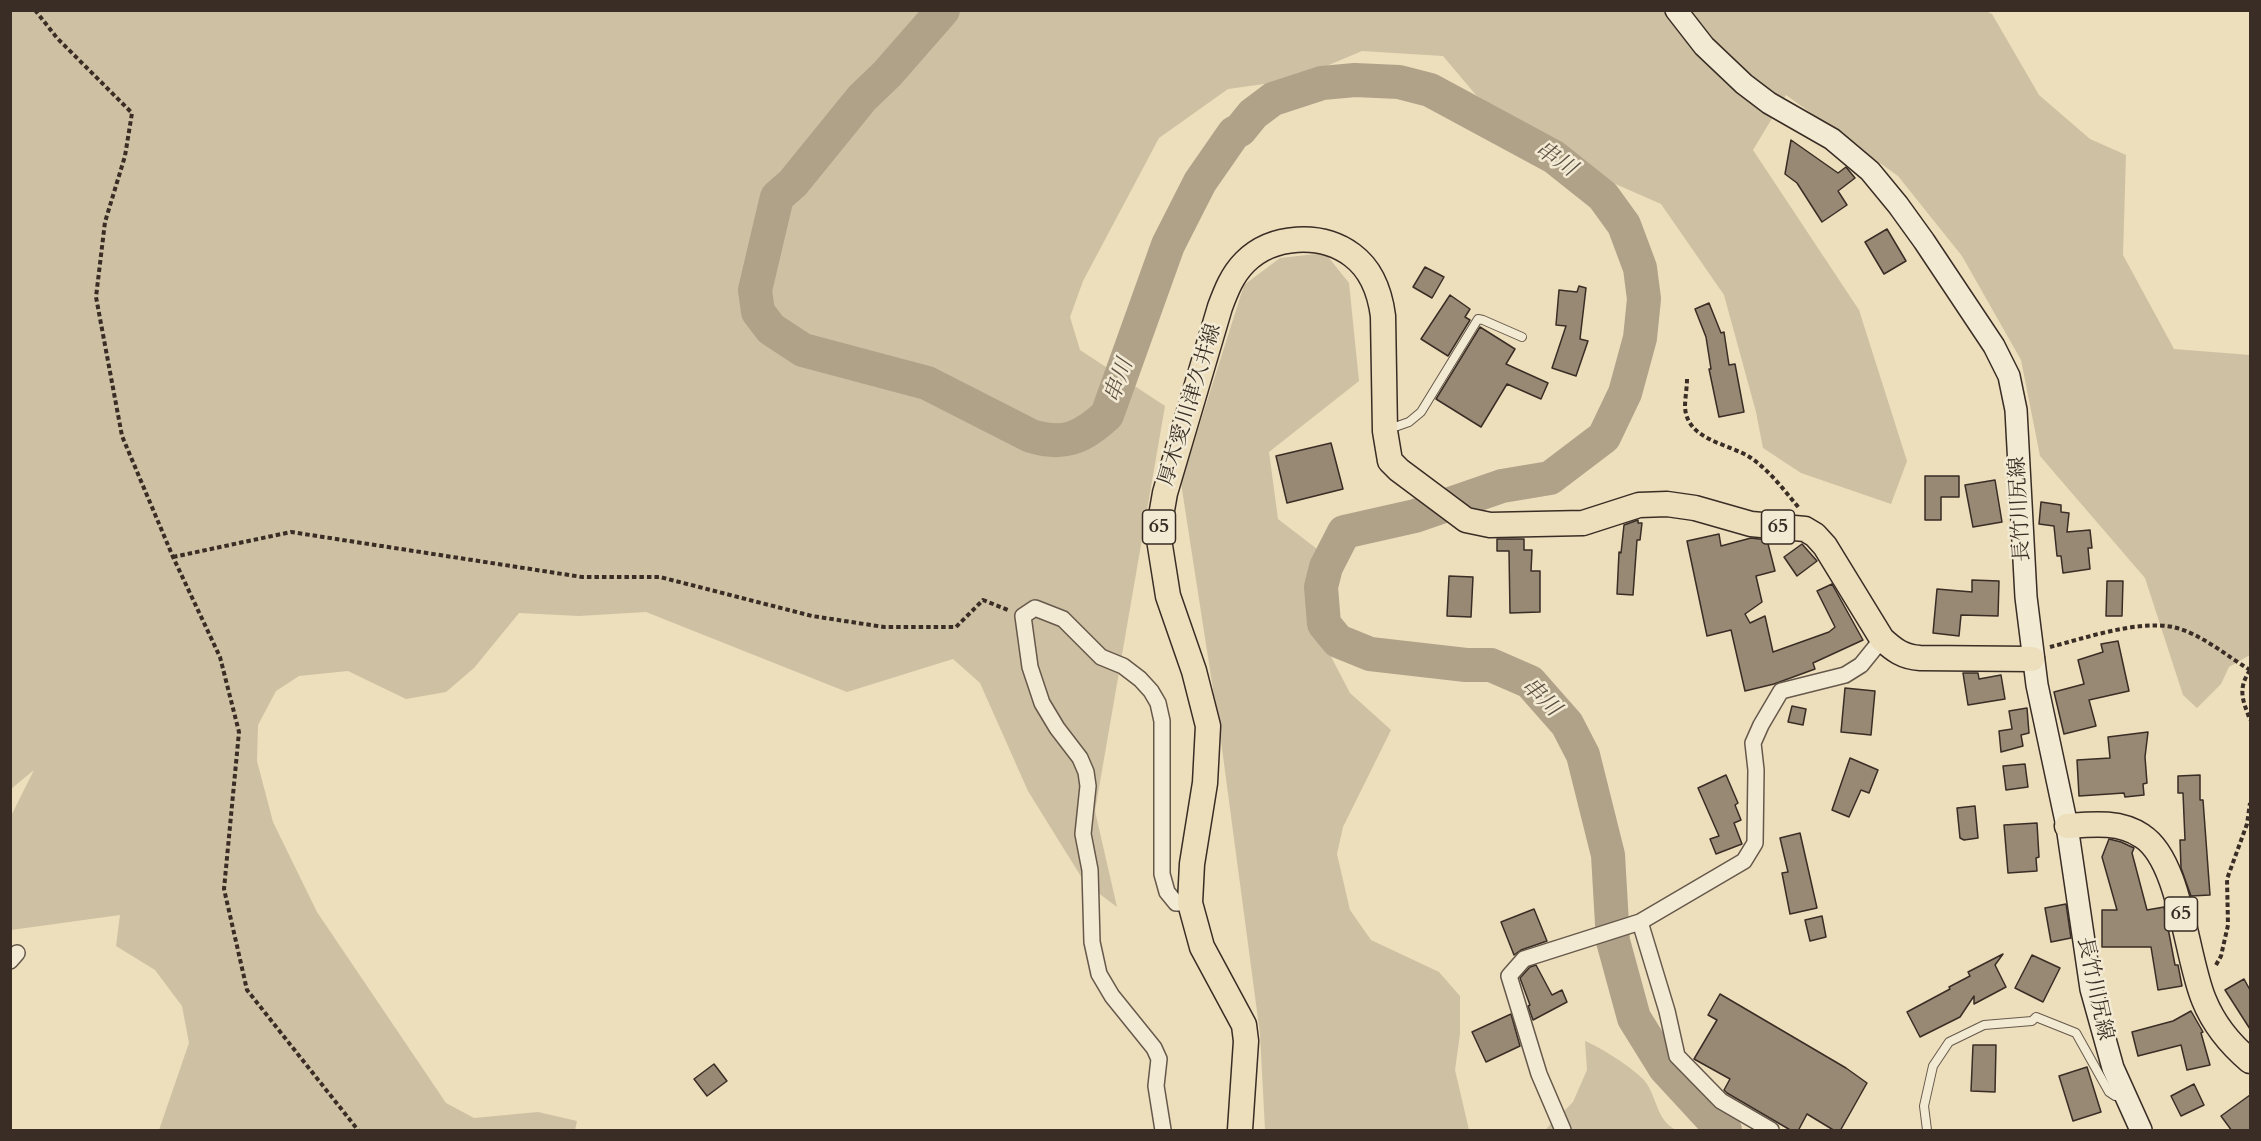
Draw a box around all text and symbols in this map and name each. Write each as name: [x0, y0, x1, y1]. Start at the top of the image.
water label: 串川: [1529, 137, 1581, 183]
street label: 厚木愛川津久井線: [1154, 321, 1228, 489]
water label: 串川: [1100, 356, 1140, 406]
street label: 長竹川尻線: [2006, 456, 2036, 562]
road number: 65: [1142, 510, 1176, 544]
road number: 65: [1762, 510, 1794, 544]
water label: 串川: [1515, 673, 1565, 723]
road number: 65: [2164, 897, 2198, 931]
street label: 長竹川尻線: [2071, 935, 2117, 1043]

